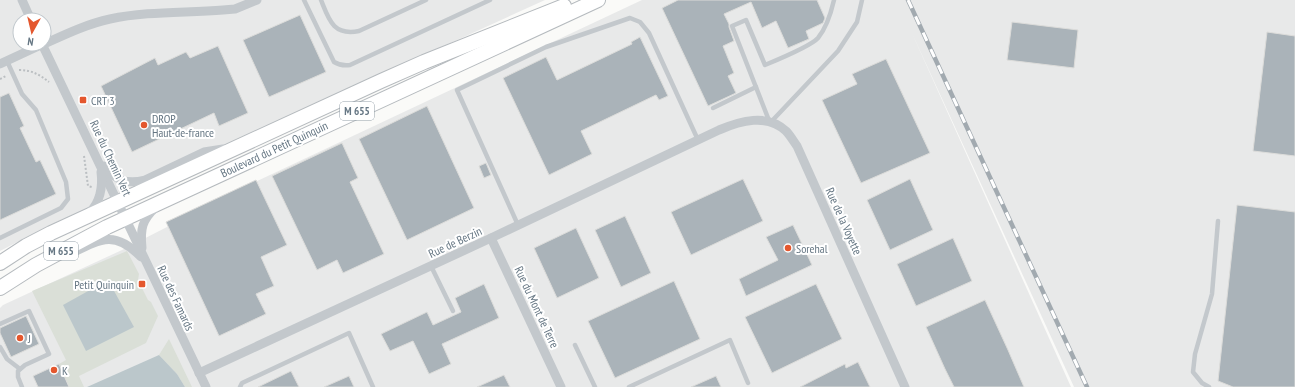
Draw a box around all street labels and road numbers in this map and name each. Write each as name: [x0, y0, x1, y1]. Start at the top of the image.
road number: M 655: [340, 102, 374, 120]
street label: Rue du Chemin Vert: [87, 118, 135, 199]
street label: Boulevard du Petit Quinquin: [218, 118, 330, 180]
street label: Rue de la Voyette: [823, 185, 866, 257]
street label: Rue de Berzin: [426, 223, 484, 261]
road number: M 655: [44, 242, 78, 260]
street label: Rue des Famards: [154, 263, 198, 333]
street label: Rue du Mont de Terre: [512, 264, 562, 350]

